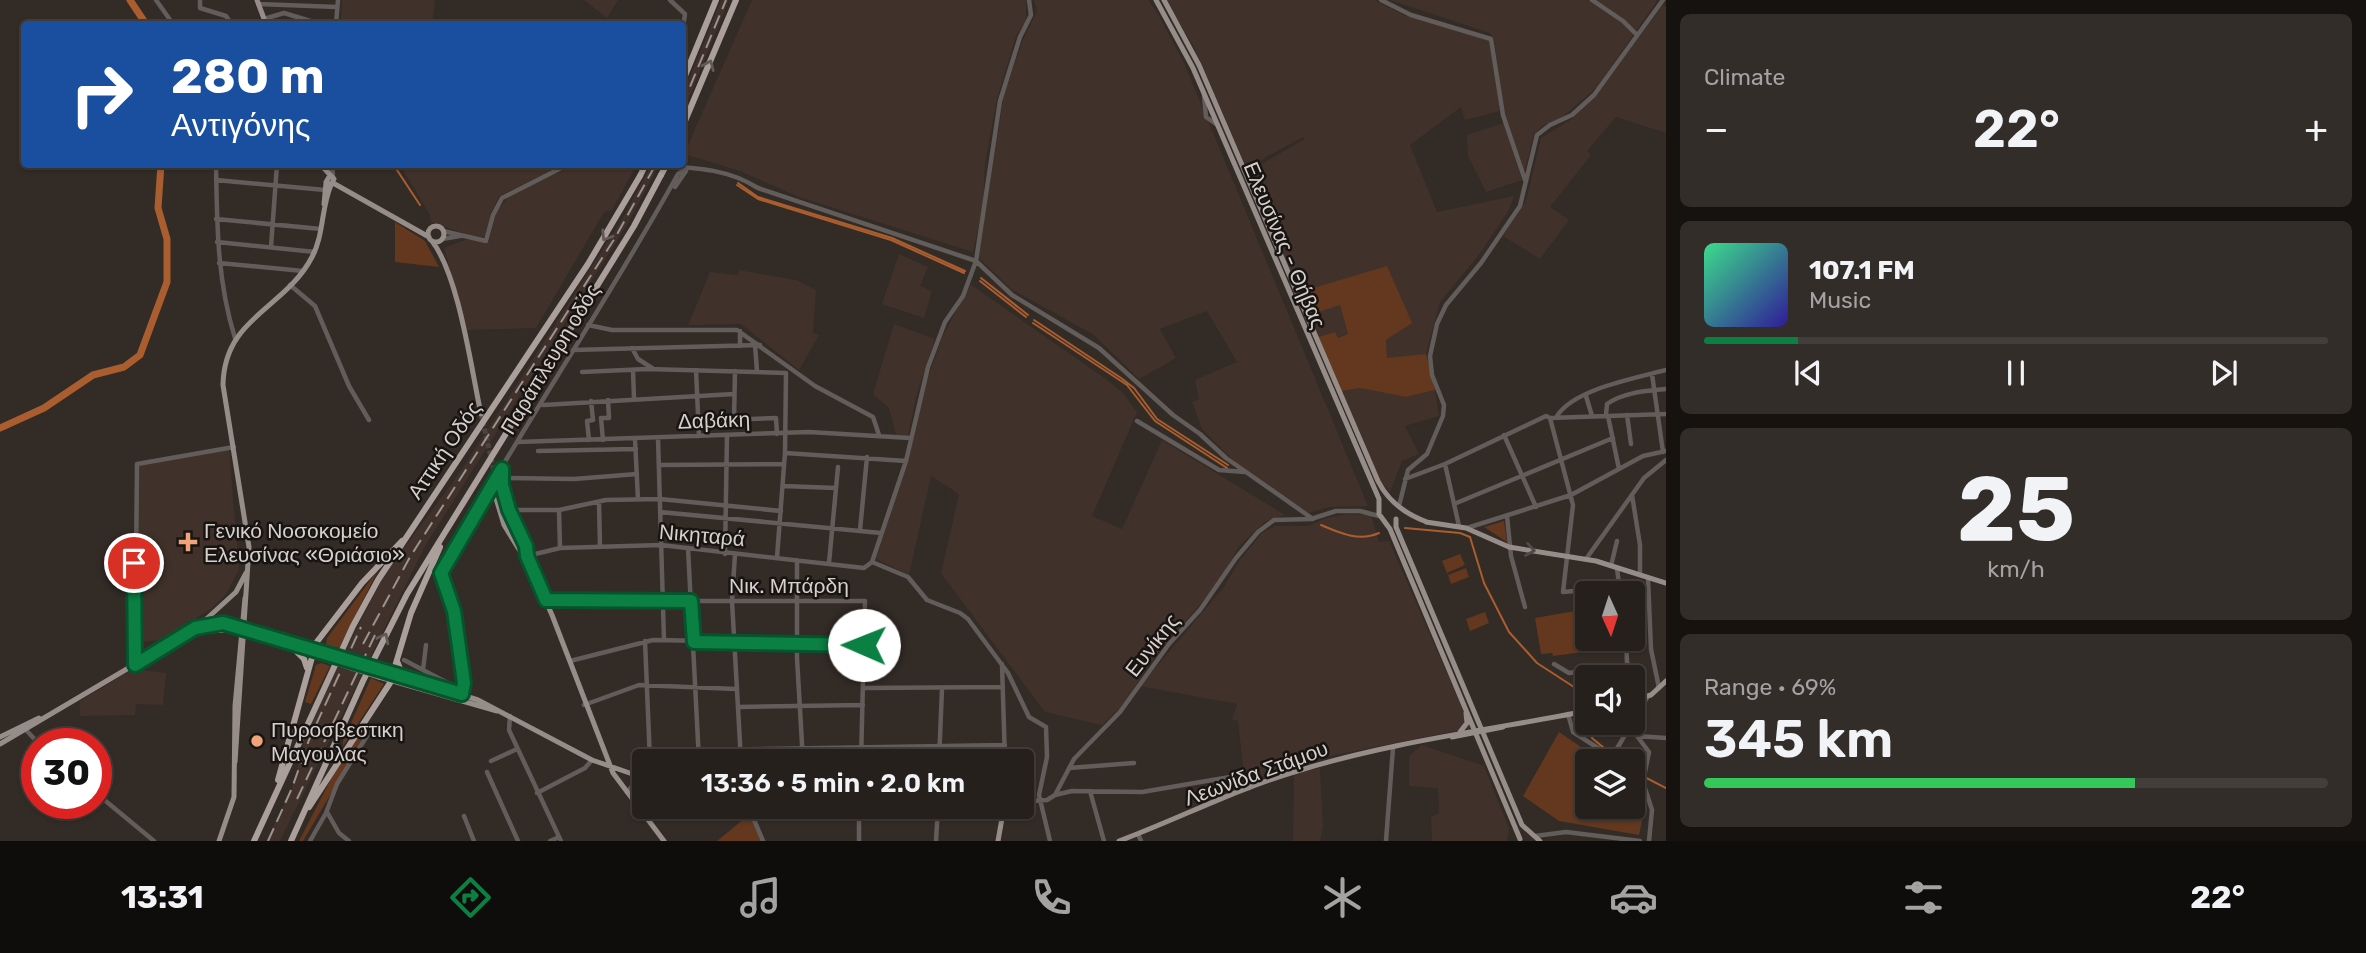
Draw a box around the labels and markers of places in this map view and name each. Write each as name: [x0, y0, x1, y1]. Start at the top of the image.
place label: Γενικό Νοσοκομείο Ελευσίνας «Θριάσιο»: [204, 518, 405, 567]
marker: Γενικό Νοσοκομείο Ελευσίνας «Θριάσιο»: [178, 532, 198, 552]
pin: [104, 533, 164, 593]
place label: Πυροσβεστικη Μαγουλας: [271, 717, 404, 766]
marker: Πυροσβεστικη Μαγουλας: [249, 733, 265, 749]

